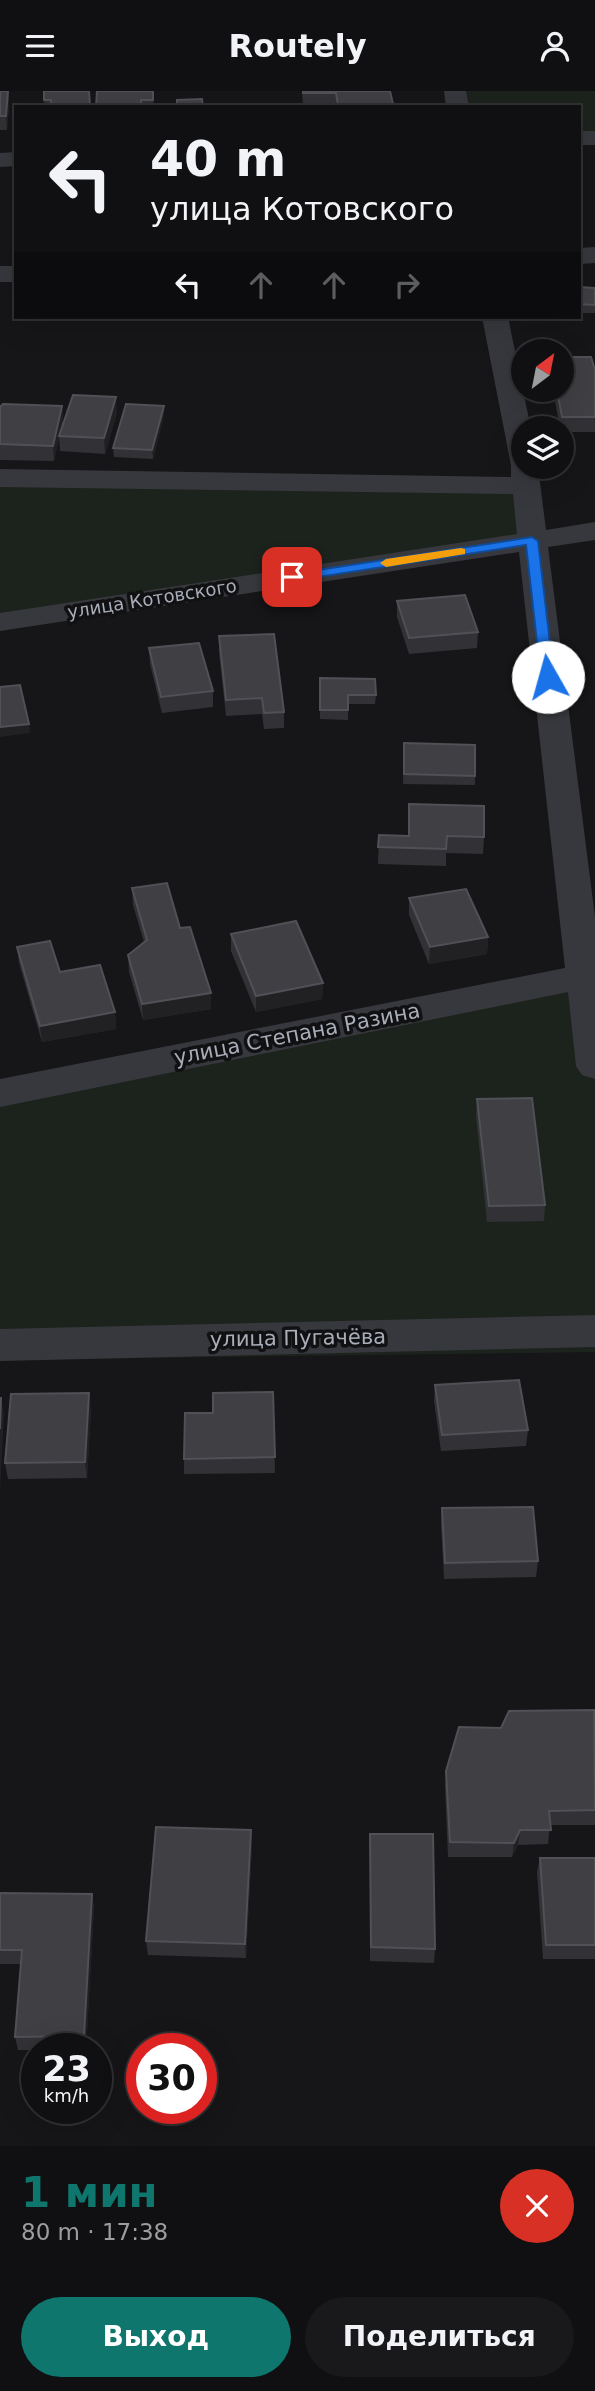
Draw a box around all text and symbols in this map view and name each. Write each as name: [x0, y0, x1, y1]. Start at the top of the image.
icon: menu: [21, 27, 59, 65]
text: Routely: [228, 27, 367, 65]
icon: person: [536, 27, 574, 65]
text: 40 m: [150, 131, 286, 188]
icon: left: [35, 133, 126, 224]
text: улица Котовского: [150, 190, 454, 228]
icon: left: [169, 266, 207, 304]
icon: ahead: [242, 266, 280, 304]
icon: ahead: [315, 266, 353, 304]
icon: right: [388, 266, 426, 304]
north arrow: [511, 339, 574, 403]
map controls: [511, 339, 574, 479]
button: layers: [511, 416, 574, 479]
pin: [262, 547, 322, 607]
icon: arrive: [273, 558, 311, 596]
street label: улица Котовского: [66, 575, 238, 622]
position arrow: [511, 640, 585, 714]
street label: улица Степана Разина: [172, 998, 422, 1070]
street label: улица Пугачёва: [210, 1324, 386, 1352]
speed limit sign: 30: [126, 2033, 217, 2124]
text: 23: [42, 2049, 91, 2089]
text: km/h: [44, 2085, 89, 2106]
text: 1 мин: [21, 2168, 158, 2217]
button: close: [500, 2169, 574, 2243]
text: 80 m · 17:38: [21, 2219, 168, 2245]
button: Выход: [21, 2297, 291, 2377]
button: Поделиться: [305, 2297, 574, 2377]

